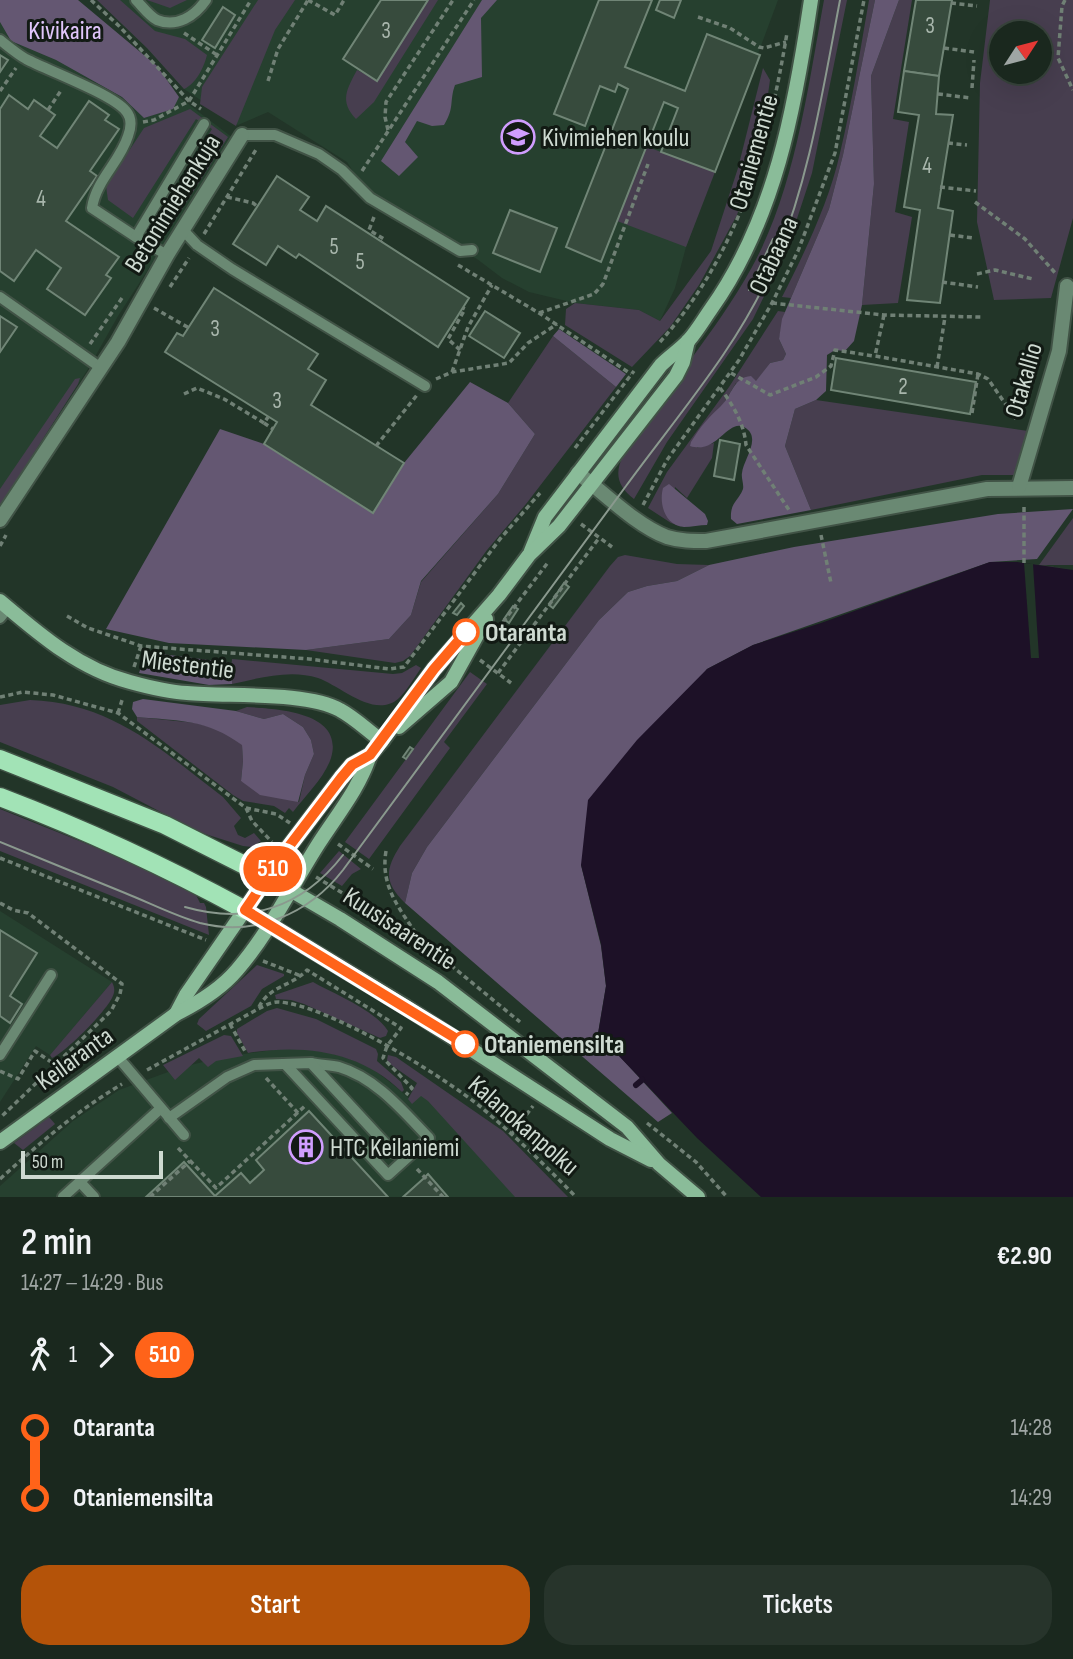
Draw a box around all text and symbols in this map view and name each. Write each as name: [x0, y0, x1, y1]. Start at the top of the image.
house number: 3: [925, 12, 935, 40]
park label: Kivikaira: [28, 16, 102, 47]
house number: 3: [381, 17, 391, 45]
north arrow: [989, 21, 1052, 84]
map controls: [989, 21, 1052, 84]
street label: Otaniementie: [723, 91, 786, 214]
school or university icon: Kivimiehen koulu: [499, 118, 537, 156]
place label: Kivimiehen koulu: [542, 123, 689, 154]
street label: Betonimiehenkuja: [119, 129, 228, 278]
house number: 4: [922, 152, 932, 180]
house number: 4: [36, 185, 46, 213]
street label: Otabaana: [743, 212, 806, 300]
house number: 5: [329, 233, 339, 261]
house number: 5: [355, 248, 365, 276]
house number: 3: [210, 315, 220, 343]
street label: Otakallio: [999, 339, 1050, 421]
house number: 2: [898, 373, 908, 401]
house number: 3: [272, 387, 282, 415]
place label: Otaranta: [485, 618, 567, 649]
marker: Otaranta: [453, 619, 479, 645]
street label: Miestentie: [140, 644, 236, 687]
line badge: 510: [233, 846, 313, 892]
text: 510: [257, 854, 289, 883]
street label: Kuusisaarentie: [337, 881, 462, 977]
street label: Keilaranta: [30, 1021, 119, 1098]
place label: Otaniemensilta: [484, 1030, 624, 1061]
marker: Otaniemensilta: [452, 1031, 478, 1057]
street label: Kalanokanpolku: [461, 1070, 585, 1183]
building icon: HTC Keilaniemi: [287, 1128, 325, 1166]
place label: HTC Keilaniemi: [330, 1133, 459, 1164]
scale bar: [21, 1148, 163, 1180]
text: 50 m: [32, 1151, 63, 1174]
text: 2 min: [21, 1220, 92, 1265]
text: €2.90: [997, 1241, 1052, 1272]
text: 14:27 – 14:29 · Bus: [21, 1269, 164, 1297]
icon: walk: [21, 1336, 59, 1374]
icon: forward: [87, 1336, 125, 1374]
text: 510: [149, 1340, 180, 1369]
text: 1: [69, 1341, 77, 1369]
text: Otaranta: [73, 1413, 155, 1444]
text: 14:28: [1010, 1414, 1052, 1442]
text: Otaniemensilta: [73, 1483, 213, 1514]
text: 14:29: [1010, 1484, 1052, 1512]
button: Start: [21, 1565, 530, 1645]
button: Tickets: [544, 1565, 1052, 1645]

